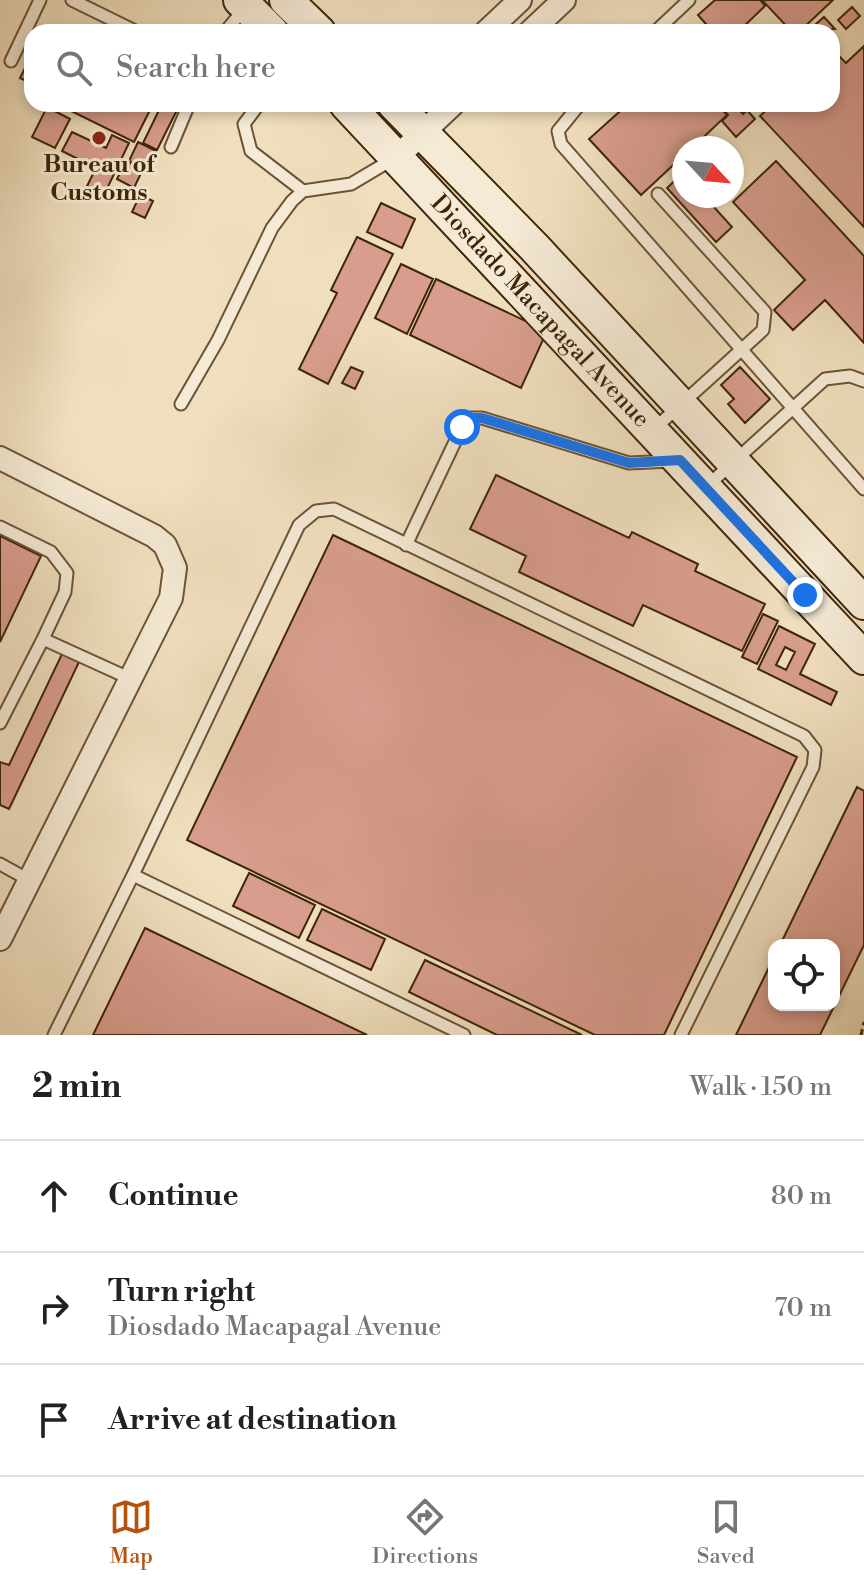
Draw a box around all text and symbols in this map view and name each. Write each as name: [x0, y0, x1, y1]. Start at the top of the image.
search box: [24, 24, 840, 112]
icon: search: [52, 46, 96, 90]
text: Search here: [116, 49, 276, 87]
marker: Bureau of Customs: [90, 129, 108, 147]
north arrow: [672, 136, 744, 208]
place label: Bureau of Customs: [43, 150, 157, 208]
street label: Diosdado Macapagal Avenue: [424, 189, 656, 434]
route start: [444, 409, 480, 445]
route end: [787, 577, 823, 613]
map controls: [768, 939, 840, 1011]
button: locate: [768, 939, 840, 1011]
text: 2 min: [32, 1066, 121, 1108]
text: Walk · 150 m: [690, 1071, 832, 1103]
icon: ahead: [32, 1174, 76, 1218]
text: Continue: [108, 1177, 239, 1215]
text: 80 m: [771, 1180, 832, 1212]
text: Turn right: [108, 1273, 255, 1311]
icon: right: [32, 1286, 76, 1330]
text: 70 m: [774, 1292, 832, 1324]
text: Diosdado Macapagal Avenue: [108, 1311, 441, 1343]
icon: arrive: [32, 1398, 76, 1442]
text: Arrive at destination: [108, 1401, 397, 1439]
tab: Map: [109, 1495, 153, 1570]
tab: Directions: [372, 1495, 478, 1570]
tab: Saved: [697, 1495, 755, 1570]

